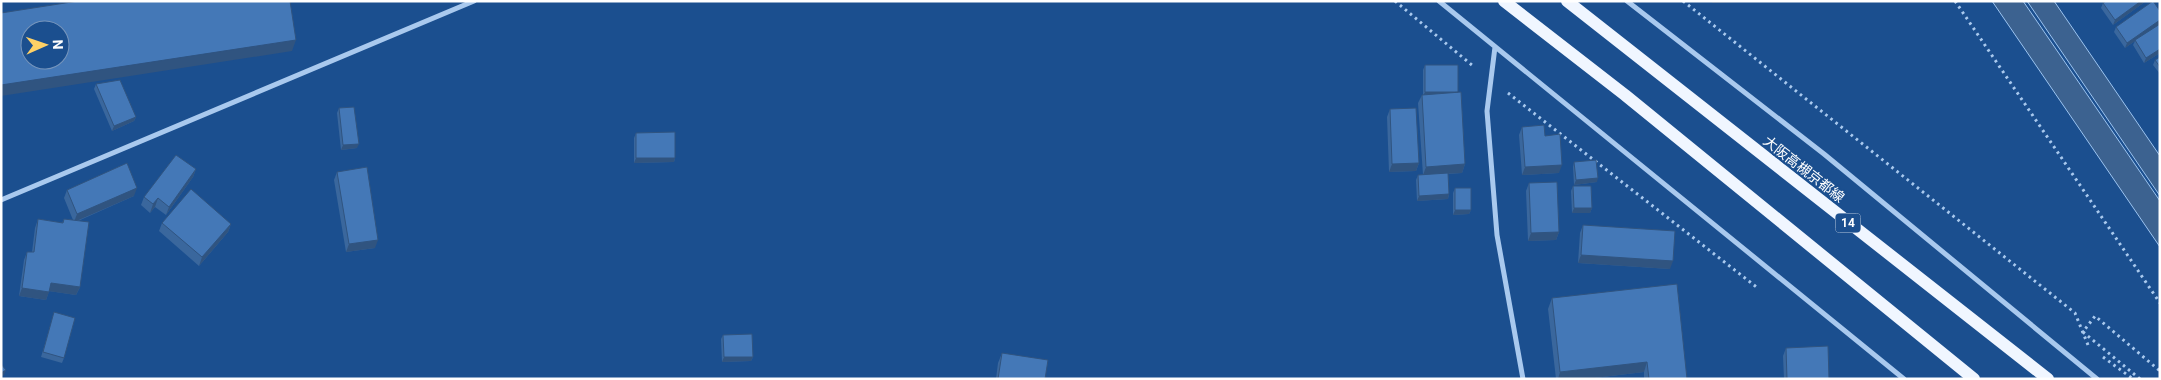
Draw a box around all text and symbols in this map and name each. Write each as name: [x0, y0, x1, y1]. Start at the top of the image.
north arrow: [20, 20, 70, 70]
text: N: [50, 39, 66, 50]
street label: 大阪高槻京都線: [1760, 133, 1848, 205]
road number: 14: [1836, 214, 1860, 232]

